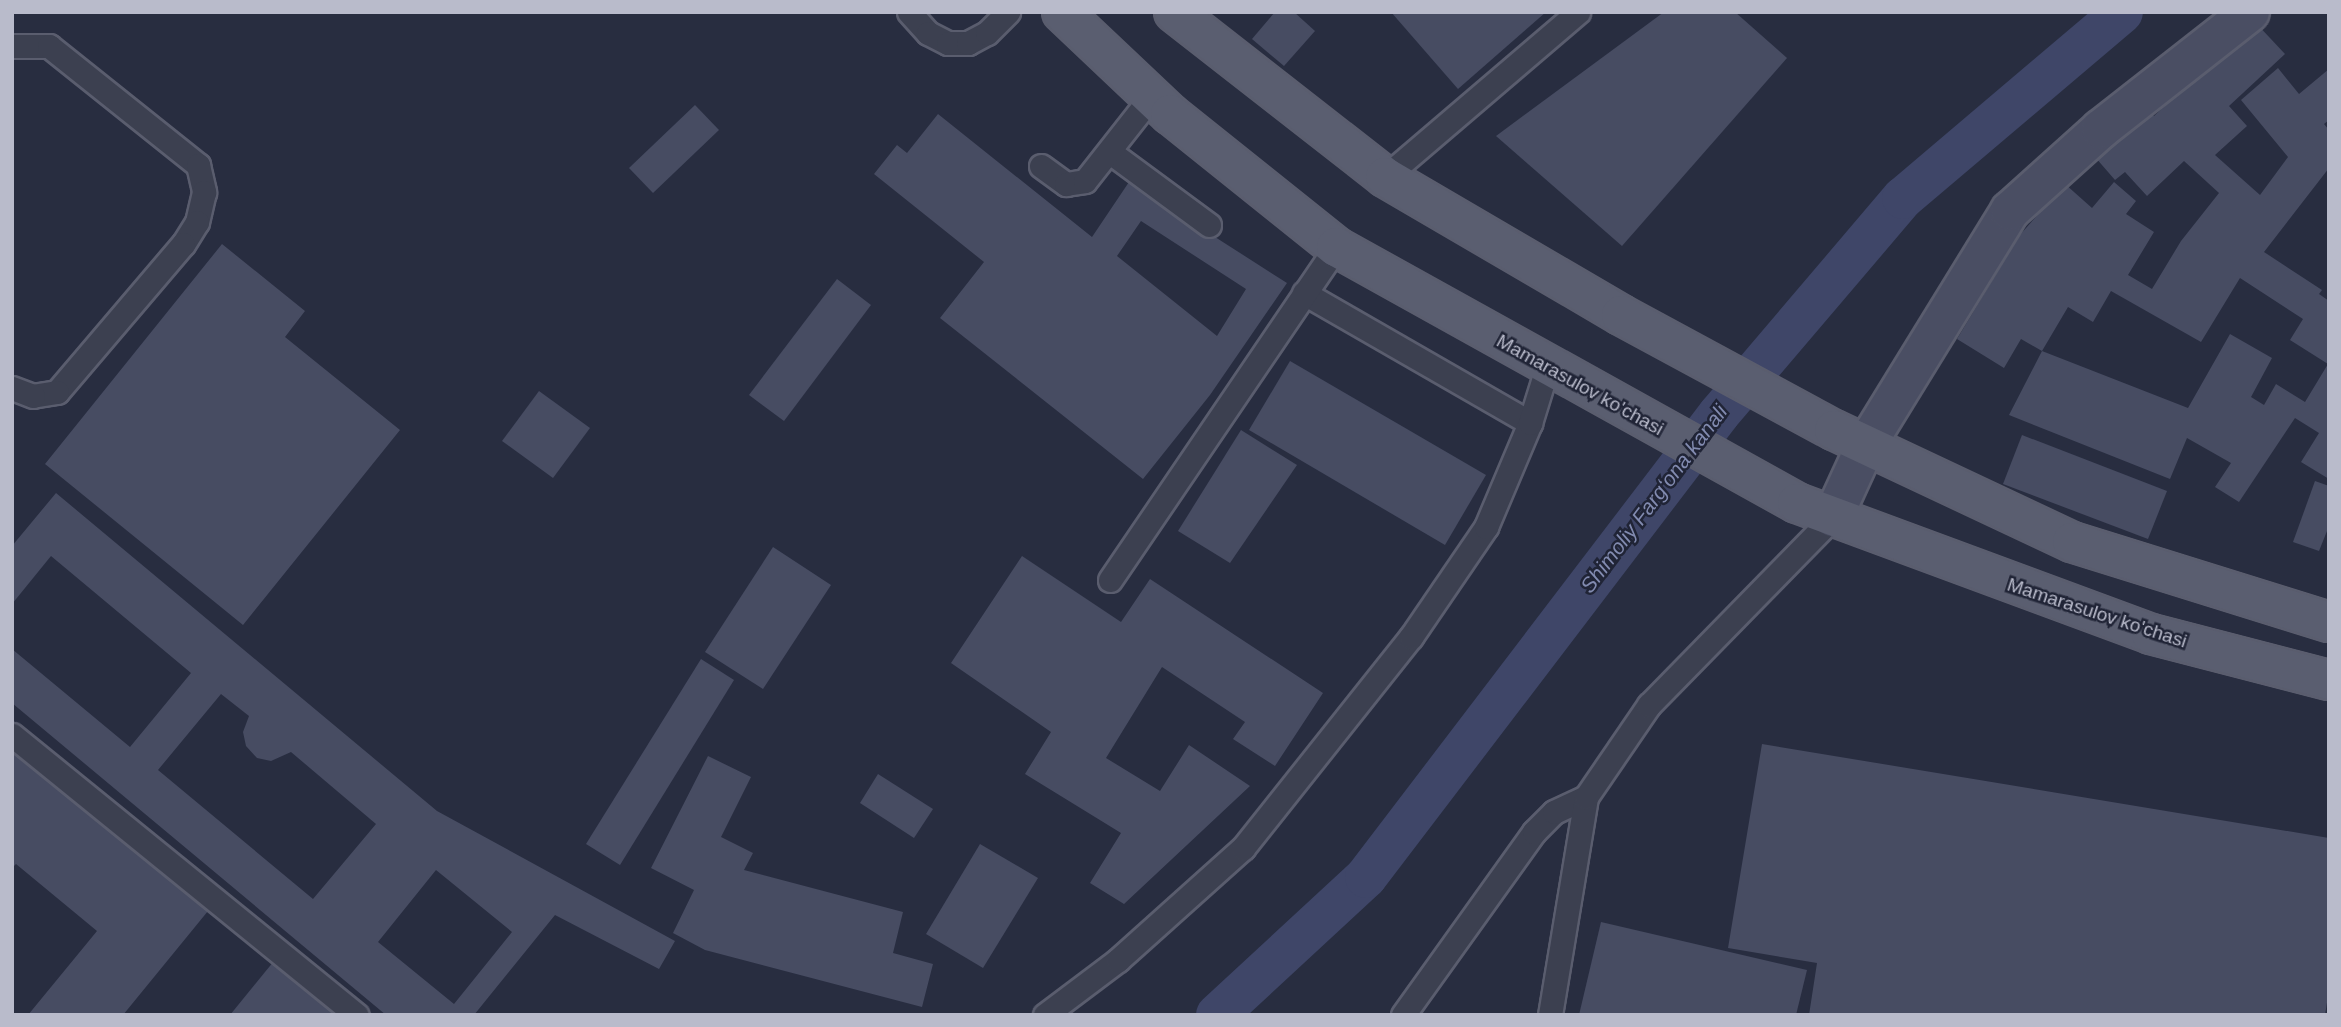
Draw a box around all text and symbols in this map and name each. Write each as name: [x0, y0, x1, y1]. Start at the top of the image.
street label: Mamarasulov ko'chasi: [1493, 330, 1667, 440]
water label: Shimoliy Fargʻona kanali: [1575, 400, 1733, 598]
street label: Mamarasulov ko'chasi: [2004, 573, 2190, 653]

